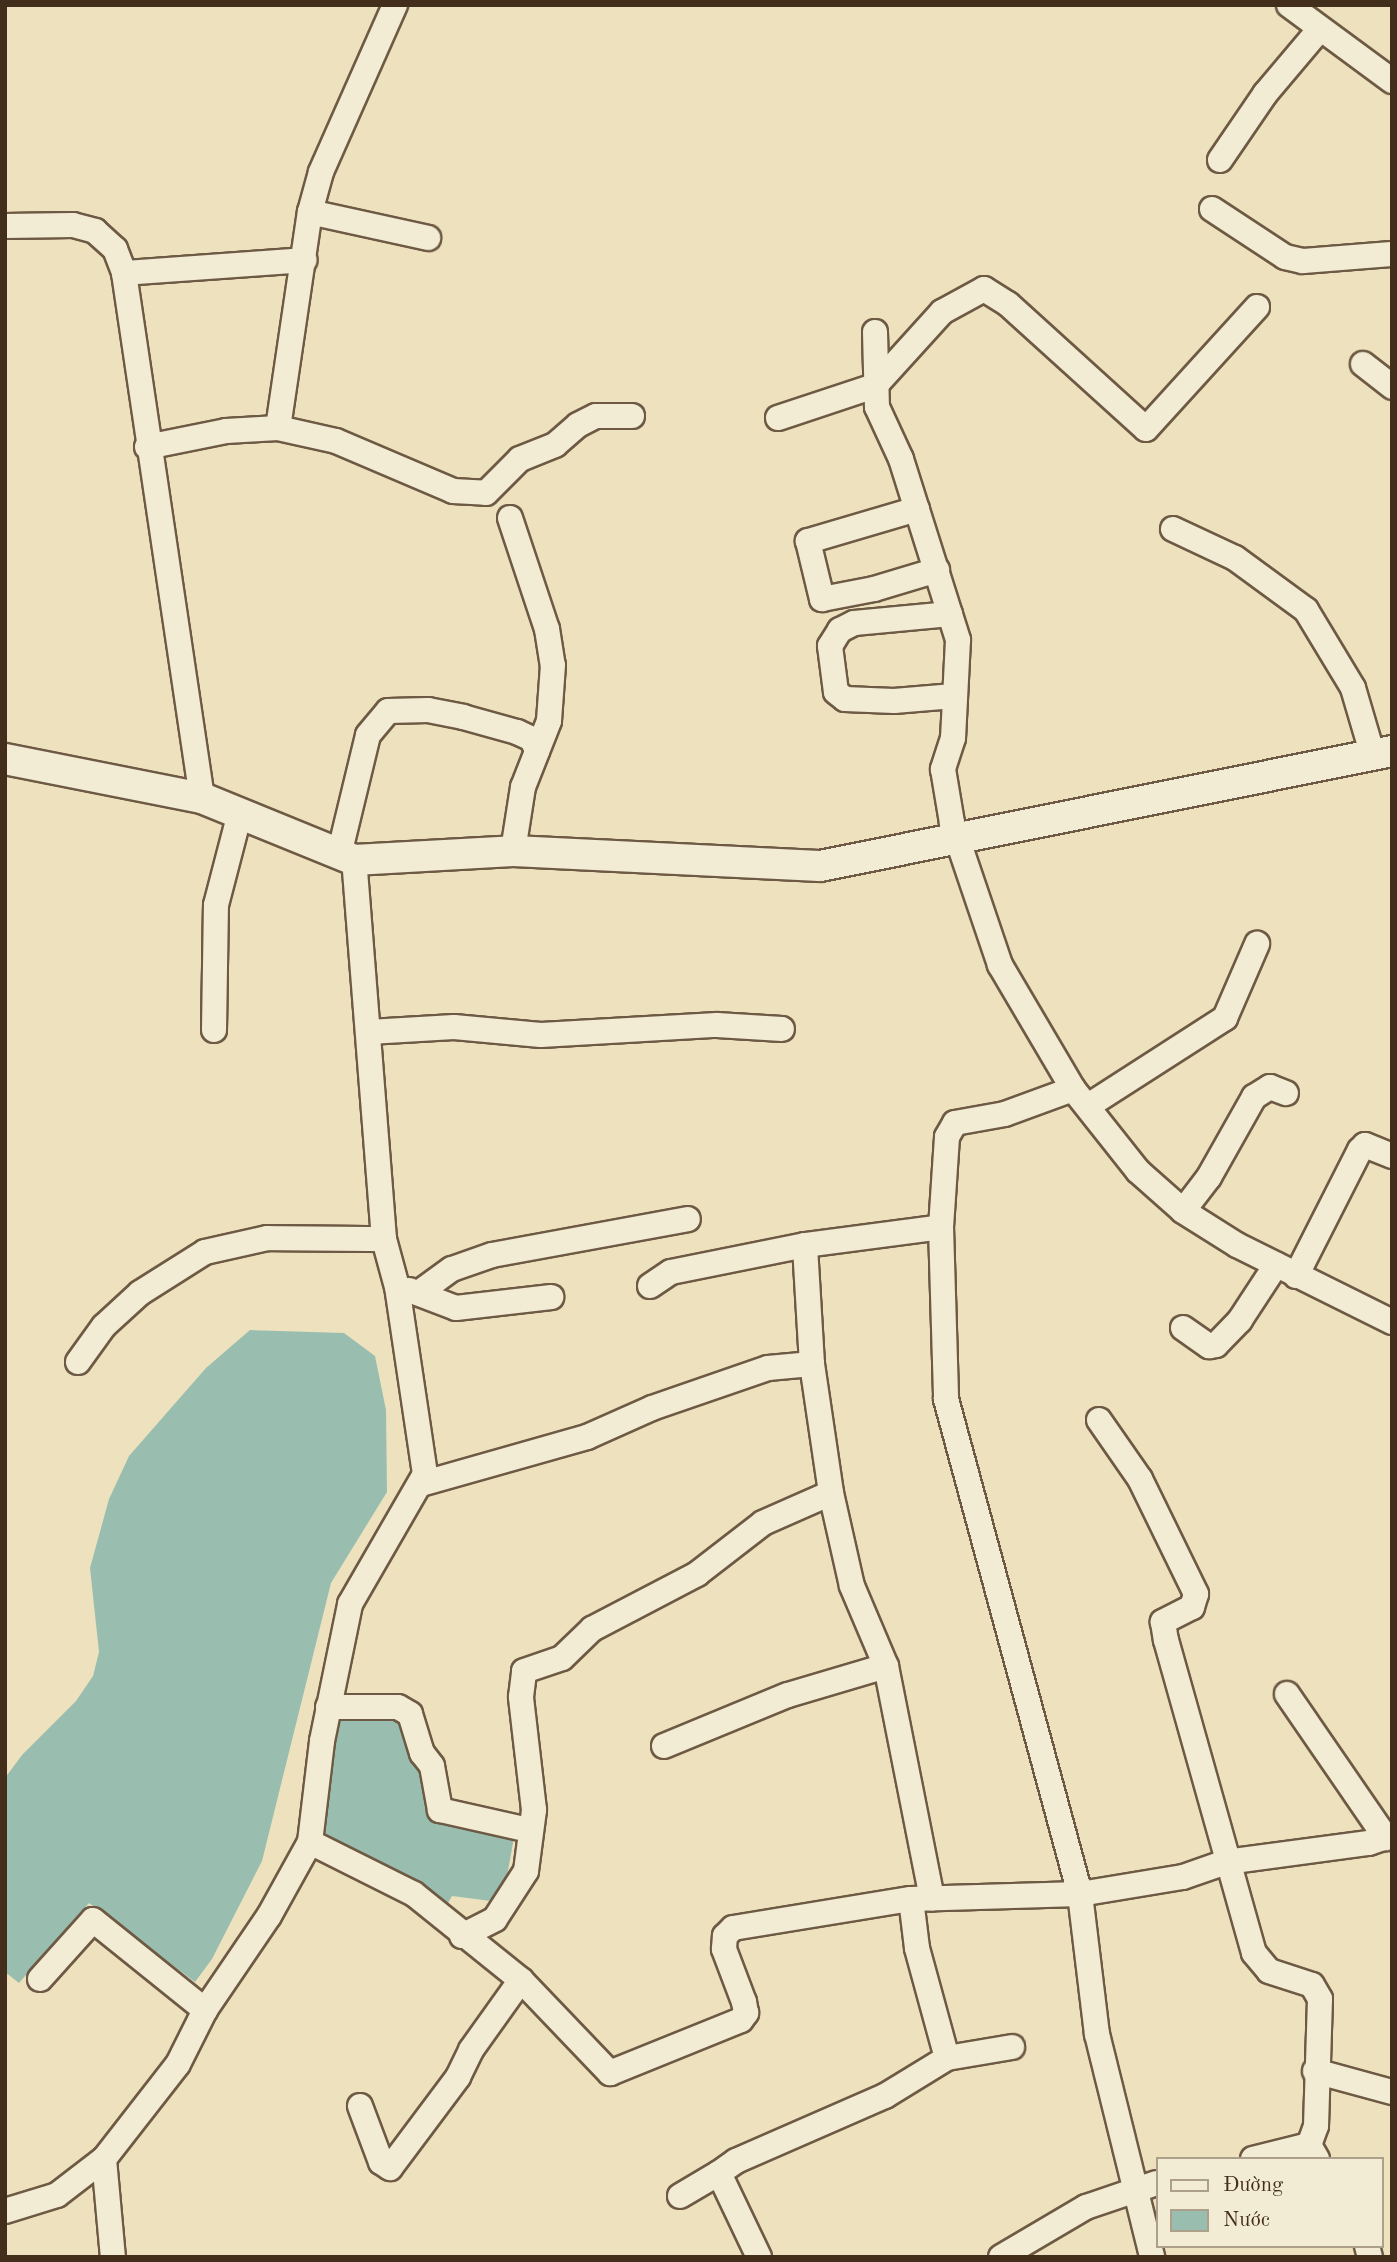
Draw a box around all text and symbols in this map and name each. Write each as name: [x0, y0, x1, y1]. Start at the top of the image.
legend: [1156, 2157, 1383, 2248]
text: Đường: [1223, 2175, 1283, 2196]
text: Nước: [1223, 2210, 1270, 2231]

